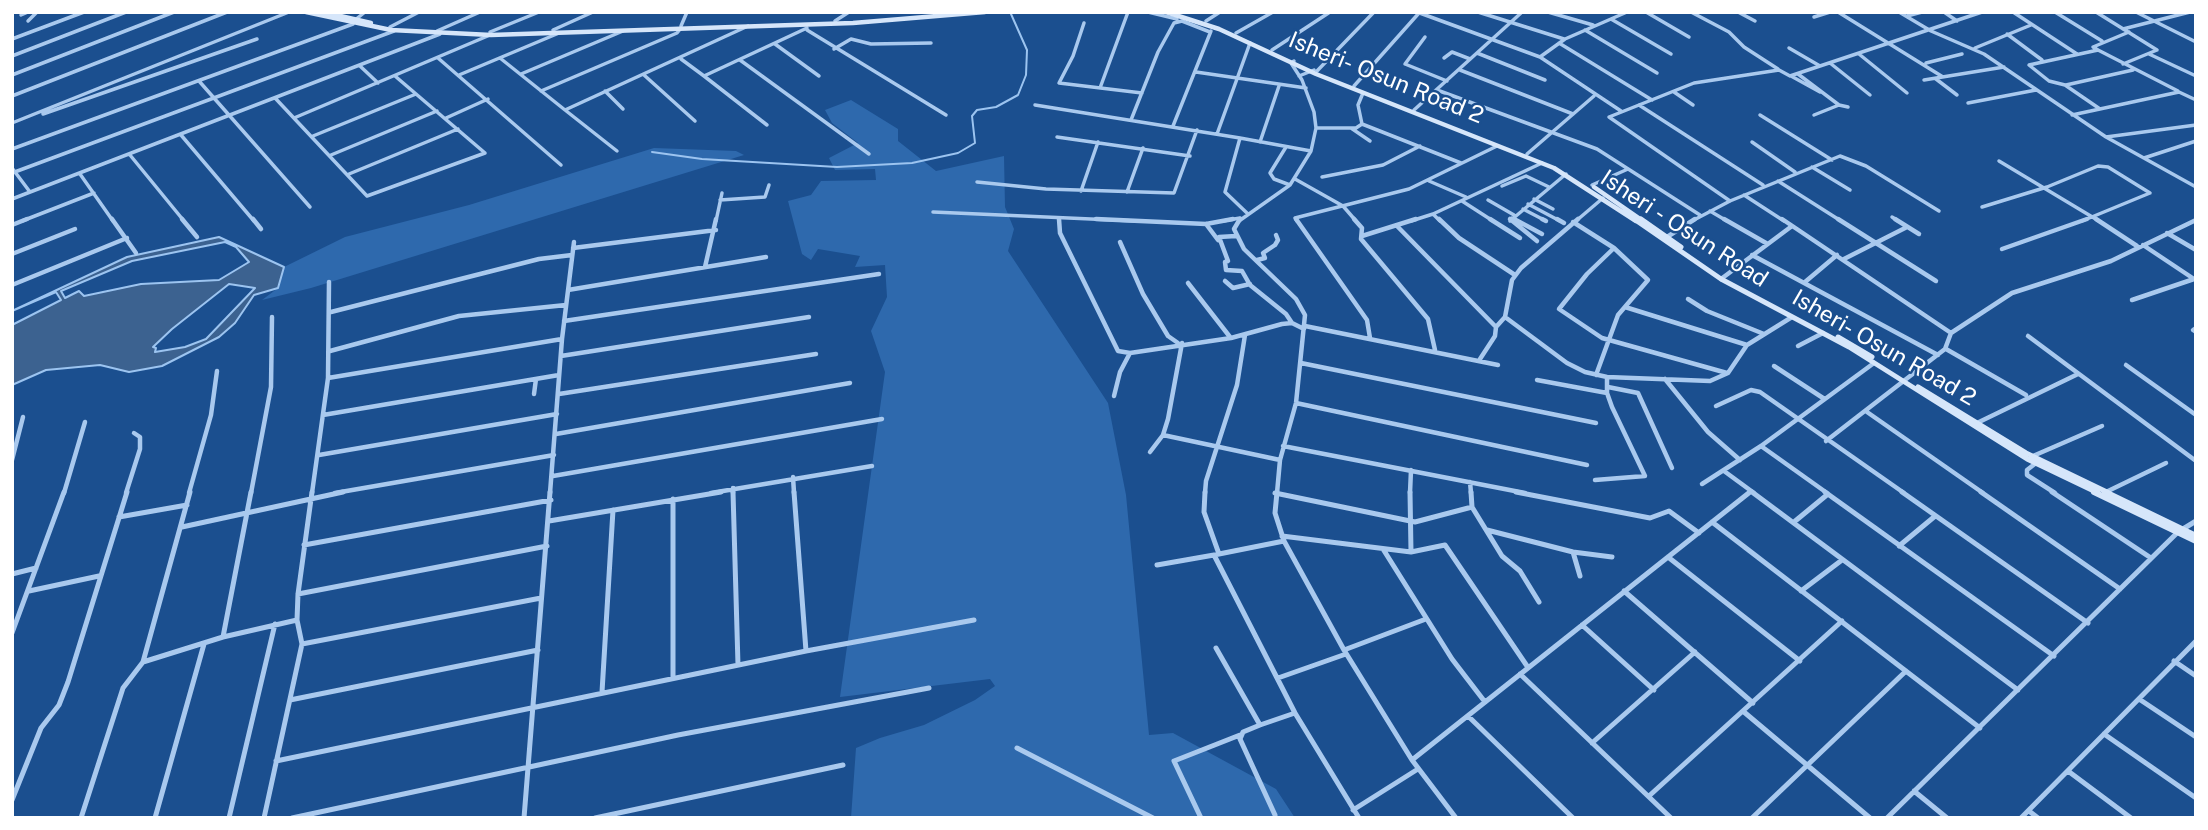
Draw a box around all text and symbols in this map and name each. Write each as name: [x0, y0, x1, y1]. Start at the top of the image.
street label: Isheri- Osun Road 2: [1284, 26, 1488, 130]
street label: Isheri - Osun Road: [1595, 165, 1773, 293]
street label: Isheri- Osun Road 2: [1787, 284, 1981, 412]

